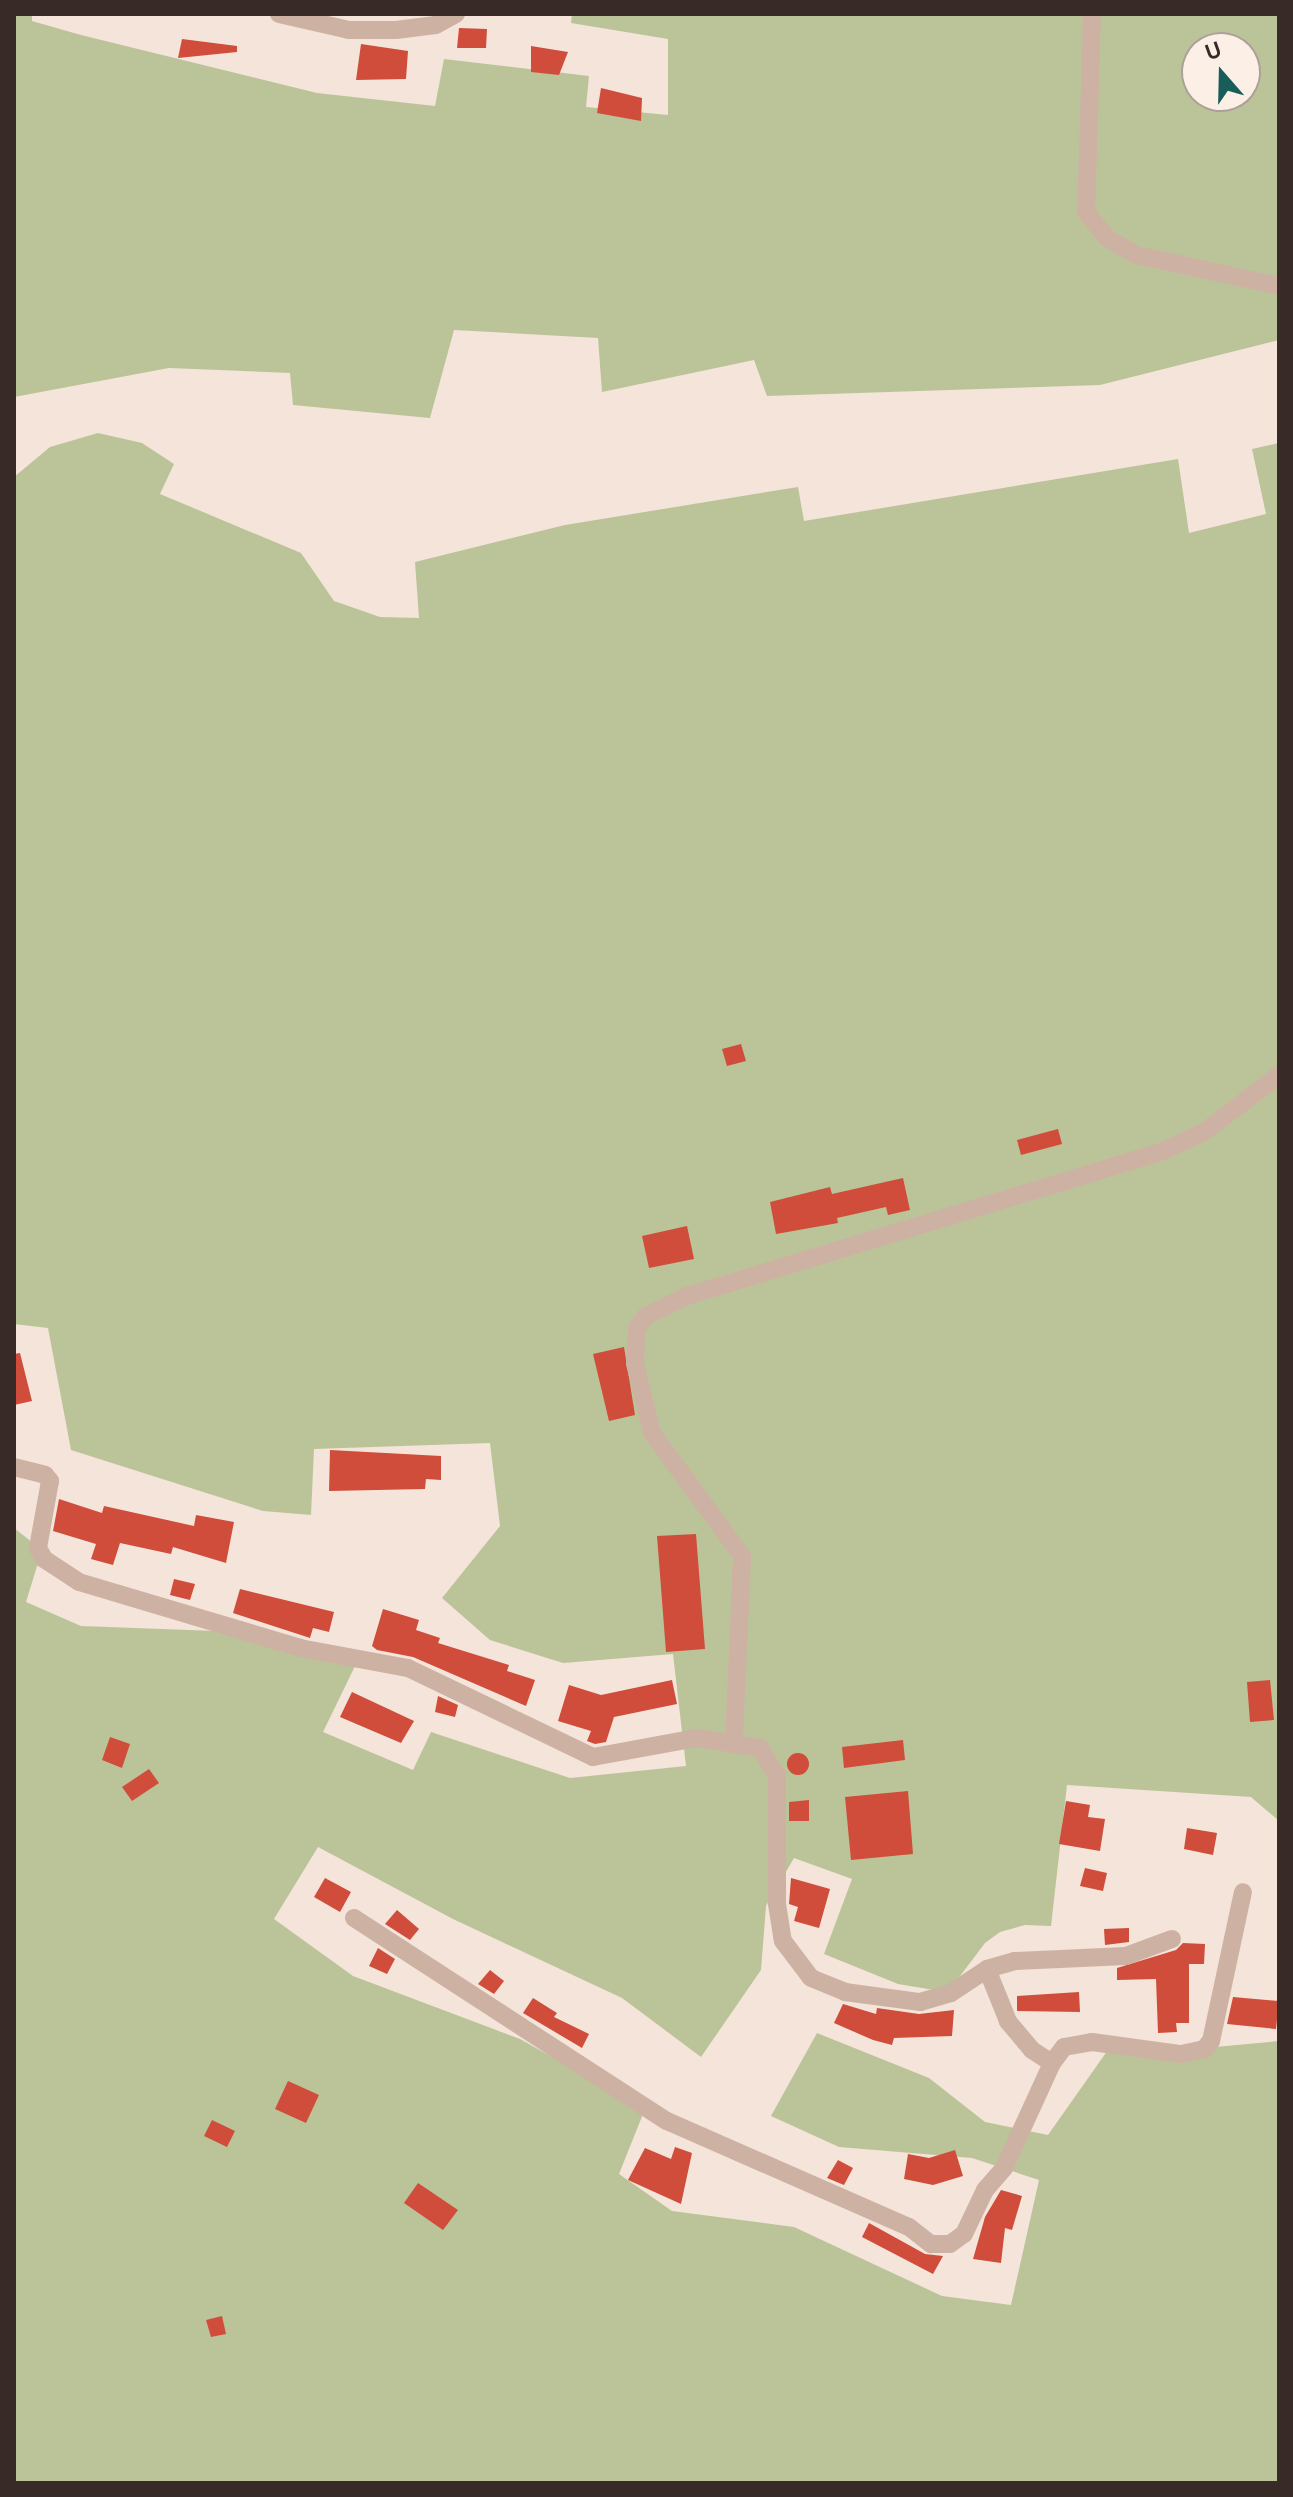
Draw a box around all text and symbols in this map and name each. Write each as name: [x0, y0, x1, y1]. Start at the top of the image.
north arrow: [1181, 32, 1261, 112]
text: U: [1201, 35, 1225, 67]

